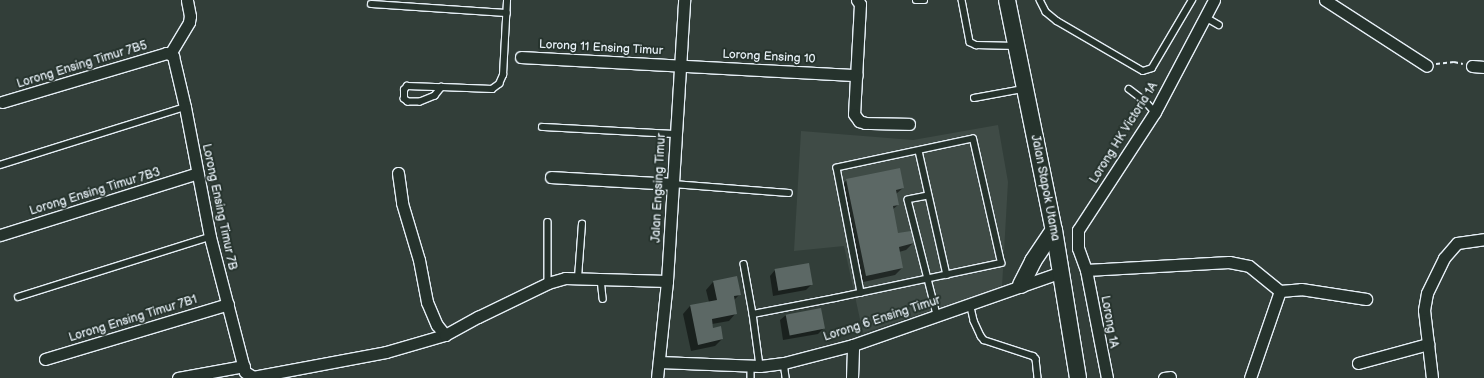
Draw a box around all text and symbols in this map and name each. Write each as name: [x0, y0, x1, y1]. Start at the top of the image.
street label: Lorong Ensing Timur 7B5: [15, 38, 149, 92]
street label: Lorong 11 Ensing Timur: [538, 38, 664, 58]
street label: Lorong Ensing 10: [722, 47, 816, 67]
street label: Lorong HK Victoria 1A: [1087, 80, 1161, 186]
street label: Jalan Engsing Timur: [649, 133, 669, 243]
street label: Jalan Stapok Utama: [1028, 134, 1062, 242]
street label: Lorong Ensing Timur 7B: [199, 142, 239, 272]
street label: Lorong Ensing Timur 7B3: [28, 165, 162, 219]
street label: Lorong Ensing Timur 7B1: [67, 293, 199, 345]
street label: Lorong 6 Ensing Timur: [821, 293, 943, 345]
street label: Lorong 1A: [1097, 295, 1121, 349]

